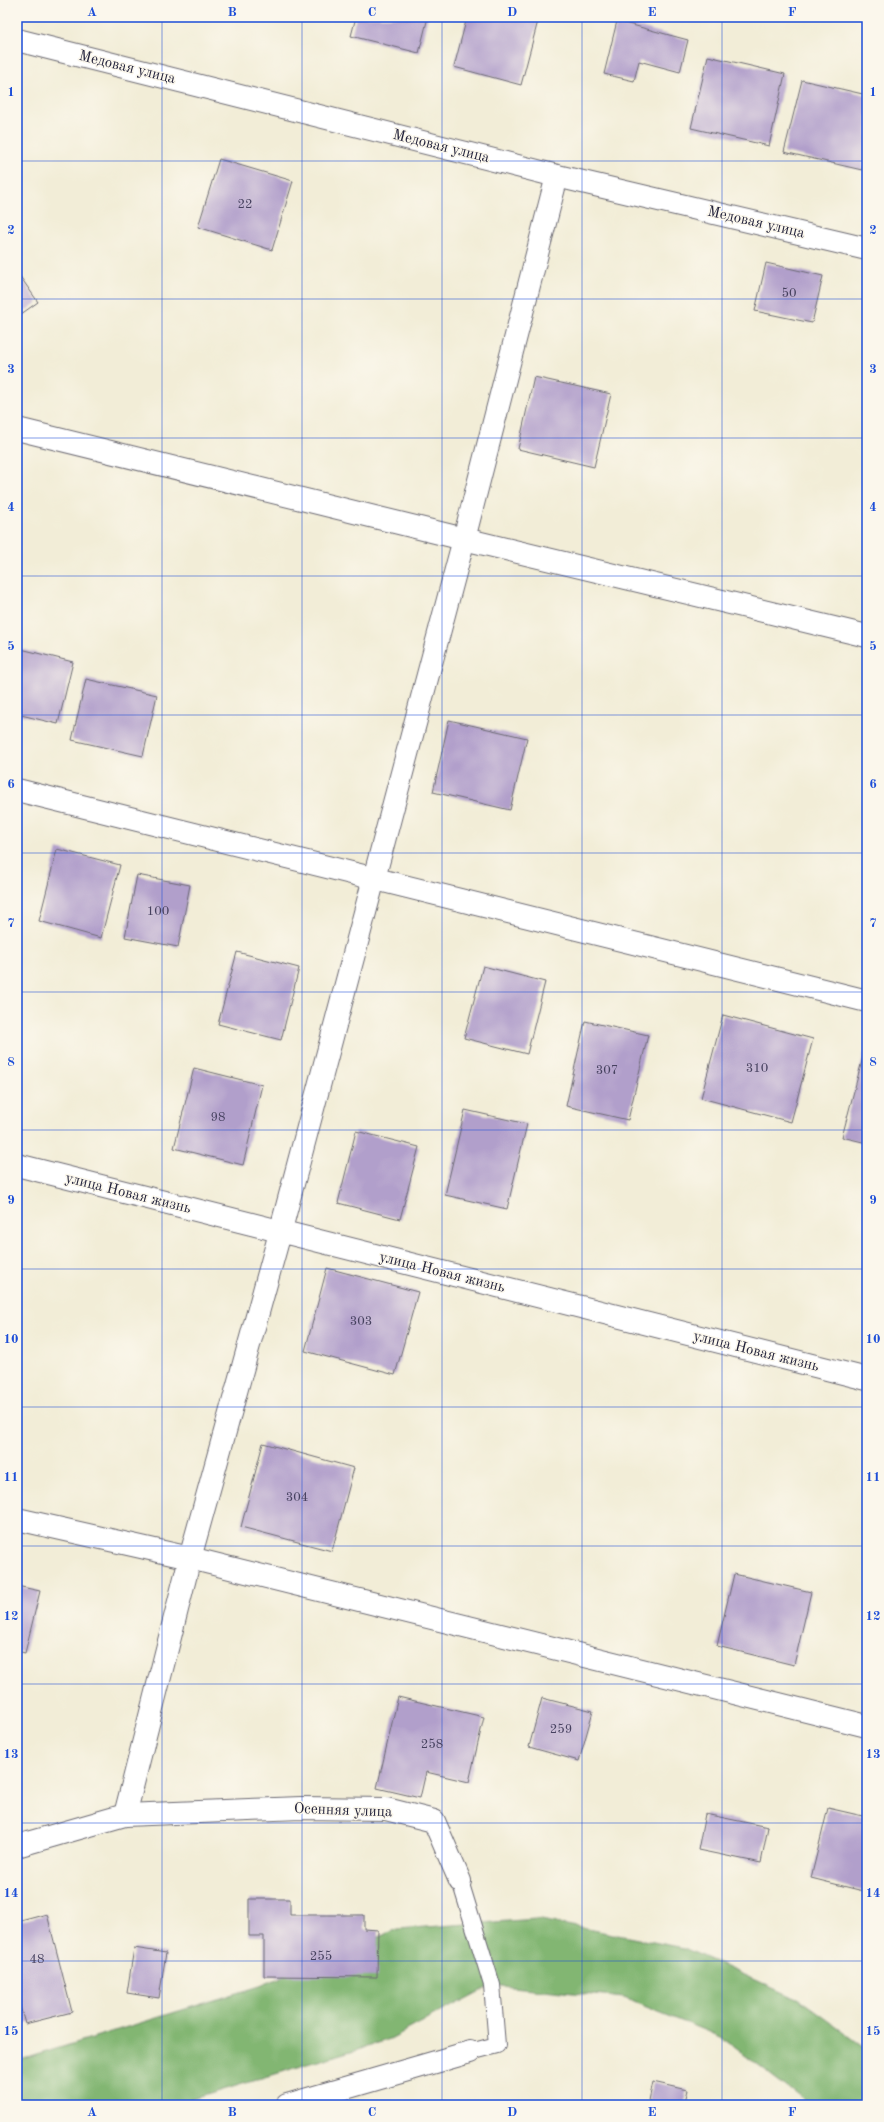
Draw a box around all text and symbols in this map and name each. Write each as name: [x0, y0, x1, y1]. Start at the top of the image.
text: A: [87, 6, 97, 19]
text: B: [227, 6, 237, 19]
text: C: [368, 6, 376, 19]
text: D: [507, 6, 517, 19]
text: E: [648, 6, 657, 19]
text: F: [788, 6, 797, 19]
street label: Медовая улица: [77, 49, 178, 87]
text: 1: [7, 86, 15, 99]
text: 1: [869, 86, 877, 99]
street label: Медовая улица: [391, 128, 492, 166]
house number: 22: [237, 198, 253, 211]
street label: Медовая улица: [706, 205, 807, 242]
text: 2: [7, 224, 15, 237]
text: 2: [869, 224, 877, 237]
house number: 50: [781, 287, 797, 300]
text: 3: [7, 363, 15, 376]
text: 3: [869, 363, 877, 376]
text: 4: [7, 501, 15, 514]
text: 4: [869, 501, 877, 514]
text: 5: [7, 640, 15, 653]
text: 5: [869, 640, 877, 653]
text: 6: [7, 778, 15, 791]
text: 6: [869, 778, 877, 791]
house number: 100: [147, 905, 169, 918]
text: 7: [7, 917, 15, 930]
text: 7: [869, 917, 877, 930]
text: 8: [7, 1056, 15, 1069]
text: 8: [869, 1056, 877, 1069]
house number: 310: [746, 1062, 768, 1075]
house number: 307: [596, 1064, 618, 1077]
house number: 98: [210, 1111, 226, 1124]
street label: улица Новая жизнь: [64, 1171, 192, 1217]
text: 9: [7, 1194, 15, 1207]
text: 9: [869, 1194, 877, 1207]
street label: улица Новая жизнь: [378, 1250, 506, 1296]
house number: 303: [350, 1315, 372, 1328]
street label: улица Новая жизнь: [692, 1329, 820, 1375]
text: 10: [3, 1333, 19, 1346]
text: 10: [865, 1333, 881, 1346]
text: 11: [3, 1471, 19, 1484]
text: 11: [865, 1471, 881, 1484]
house number: 304: [286, 1491, 308, 1504]
text: 12: [3, 1610, 19, 1623]
text: 12: [865, 1610, 881, 1623]
house number: 259: [550, 1723, 572, 1736]
house number: 258: [421, 1738, 443, 1751]
text: 13: [3, 1748, 19, 1761]
text: 13: [865, 1748, 881, 1761]
street label: Осенняя улица: [293, 1802, 393, 1820]
text: 14: [3, 1887, 19, 1900]
text: 14: [865, 1887, 881, 1900]
house number: 255: [310, 1950, 332, 1963]
house number: 48: [29, 1953, 45, 1966]
text: 15: [3, 2025, 19, 2038]
text: 15: [865, 2025, 881, 2038]
text: A: [87, 2106, 97, 2119]
text: B: [227, 2106, 237, 2119]
text: C: [368, 2106, 376, 2119]
text: D: [507, 2106, 517, 2119]
text: E: [648, 2106, 657, 2119]
text: F: [788, 2106, 797, 2119]

